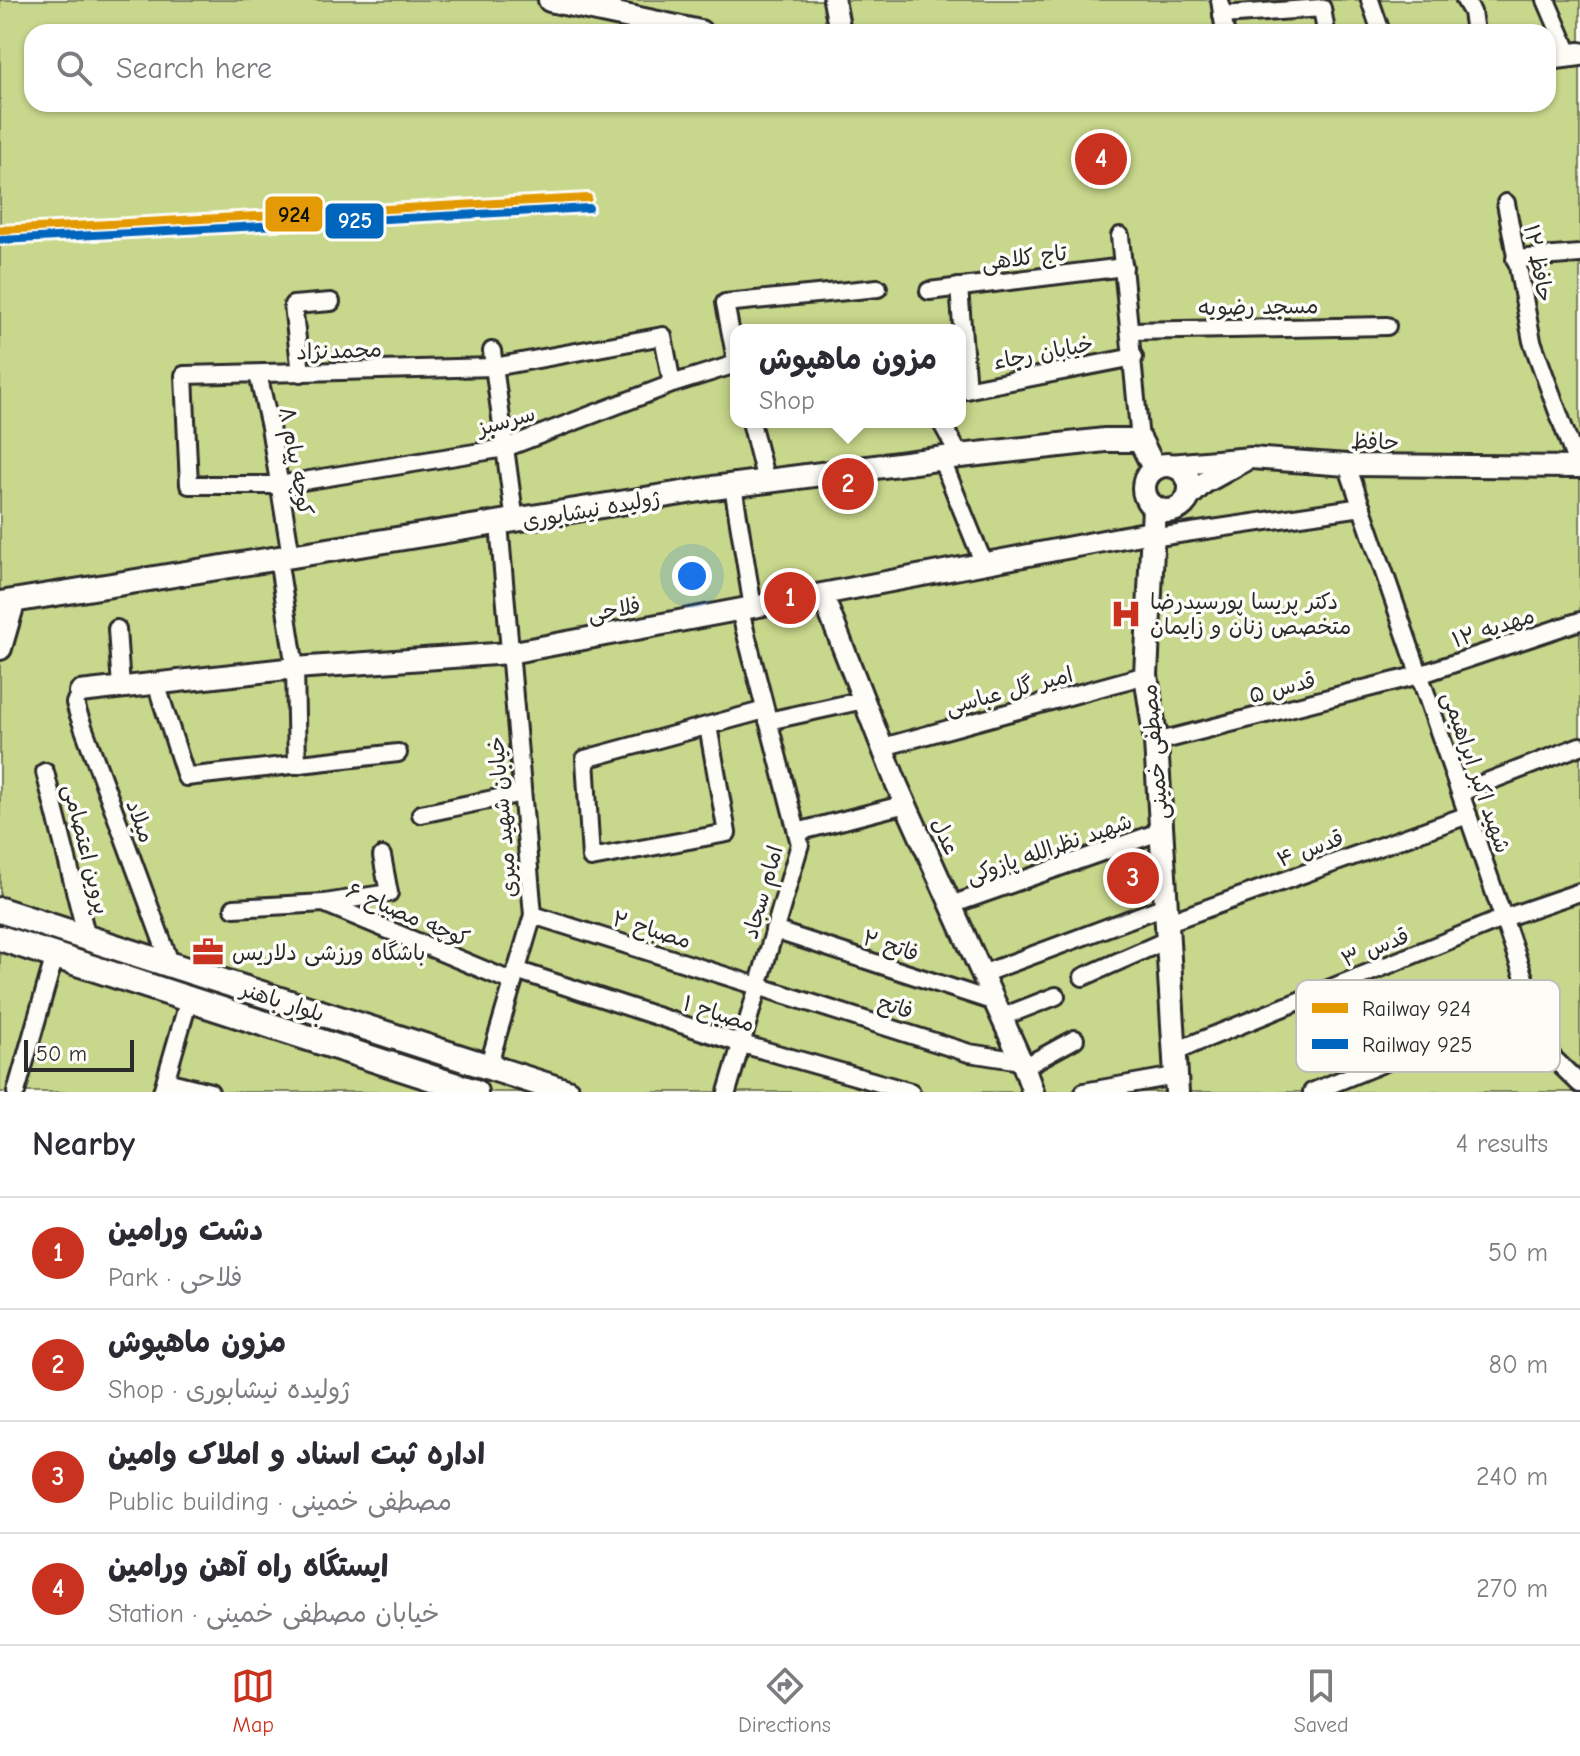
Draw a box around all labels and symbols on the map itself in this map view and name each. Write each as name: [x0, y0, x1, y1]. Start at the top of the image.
pin: 4: [1075, 129, 1127, 189]
line badge: 924: [264, 195, 324, 233]
text: 924: [278, 202, 310, 228]
line badge: 925: [324, 202, 385, 240]
text: 925: [338, 208, 372, 234]
street label: حافظ ۱۲: [1518, 222, 1558, 304]
street label: تاج کلاهی: [980, 240, 1069, 277]
street label: مسجد رضویه: [1197, 293, 1319, 321]
street label: خیابان رجاء: [991, 331, 1096, 375]
street label: محمدنژاد: [296, 337, 382, 365]
street label: سرسبز: [472, 400, 538, 442]
street label: کوچه پیام ۸: [271, 405, 318, 518]
street label: حافظ: [1351, 429, 1399, 455]
pin: 2: [822, 454, 874, 514]
street label: ژولیده نیشابوری: [520, 485, 662, 535]
your location: [672, 556, 712, 596]
pin: 1: [764, 568, 816, 628]
place label: دکتر پریسا پورسیدرضا متخصص زنان و زایمان: [1150, 589, 1351, 640]
street label: فلاحی: [586, 593, 643, 628]
hospital icon: دکتر پریسا پورسیدرضا متخصص زنان و زایمان: [1109, 597, 1143, 631]
street label: مهدیه ۱۲: [1449, 602, 1538, 653]
street label: امیر گل عباسی: [943, 661, 1076, 721]
street label: قدس ۵: [1246, 667, 1318, 709]
street label: مصطفی خمینی: [1136, 683, 1175, 821]
street label: شهید اکبر ابراهیمی: [1435, 688, 1516, 857]
street label: خیابان شهید میری: [483, 735, 523, 899]
street label: پروین اعتصامی: [56, 782, 115, 917]
street label: میلاد: [120, 796, 160, 846]
street label: شهید نظرالله پازوکی: [963, 808, 1136, 890]
street label: عدل: [926, 814, 965, 859]
street label: قدس ۴: [1273, 825, 1347, 873]
street label: امام سجاد: [737, 843, 792, 943]
pin: 3: [1107, 848, 1159, 908]
street label: کوچه مصباح ۶: [342, 877, 473, 953]
street label: مصباح ۲: [609, 906, 694, 955]
street label: قدس ۳: [1338, 923, 1413, 973]
street label: فاتح ۲: [859, 925, 922, 969]
office icon: باشگاه ورزشی دلاریس: [191, 935, 225, 969]
place label: باشگاه ورزشی دلاریس: [232, 940, 425, 967]
street label: بلوار باهنر: [236, 976, 328, 1028]
legend: [1296, 980, 1560, 1072]
street label: فاتح: [874, 989, 916, 1027]
street label: مصباح ۱: [679, 990, 758, 1039]
text: Railway 924: [1362, 996, 1471, 1022]
text: Railway 925: [1362, 1032, 1472, 1058]
scale bar: [24, 1036, 134, 1072]

